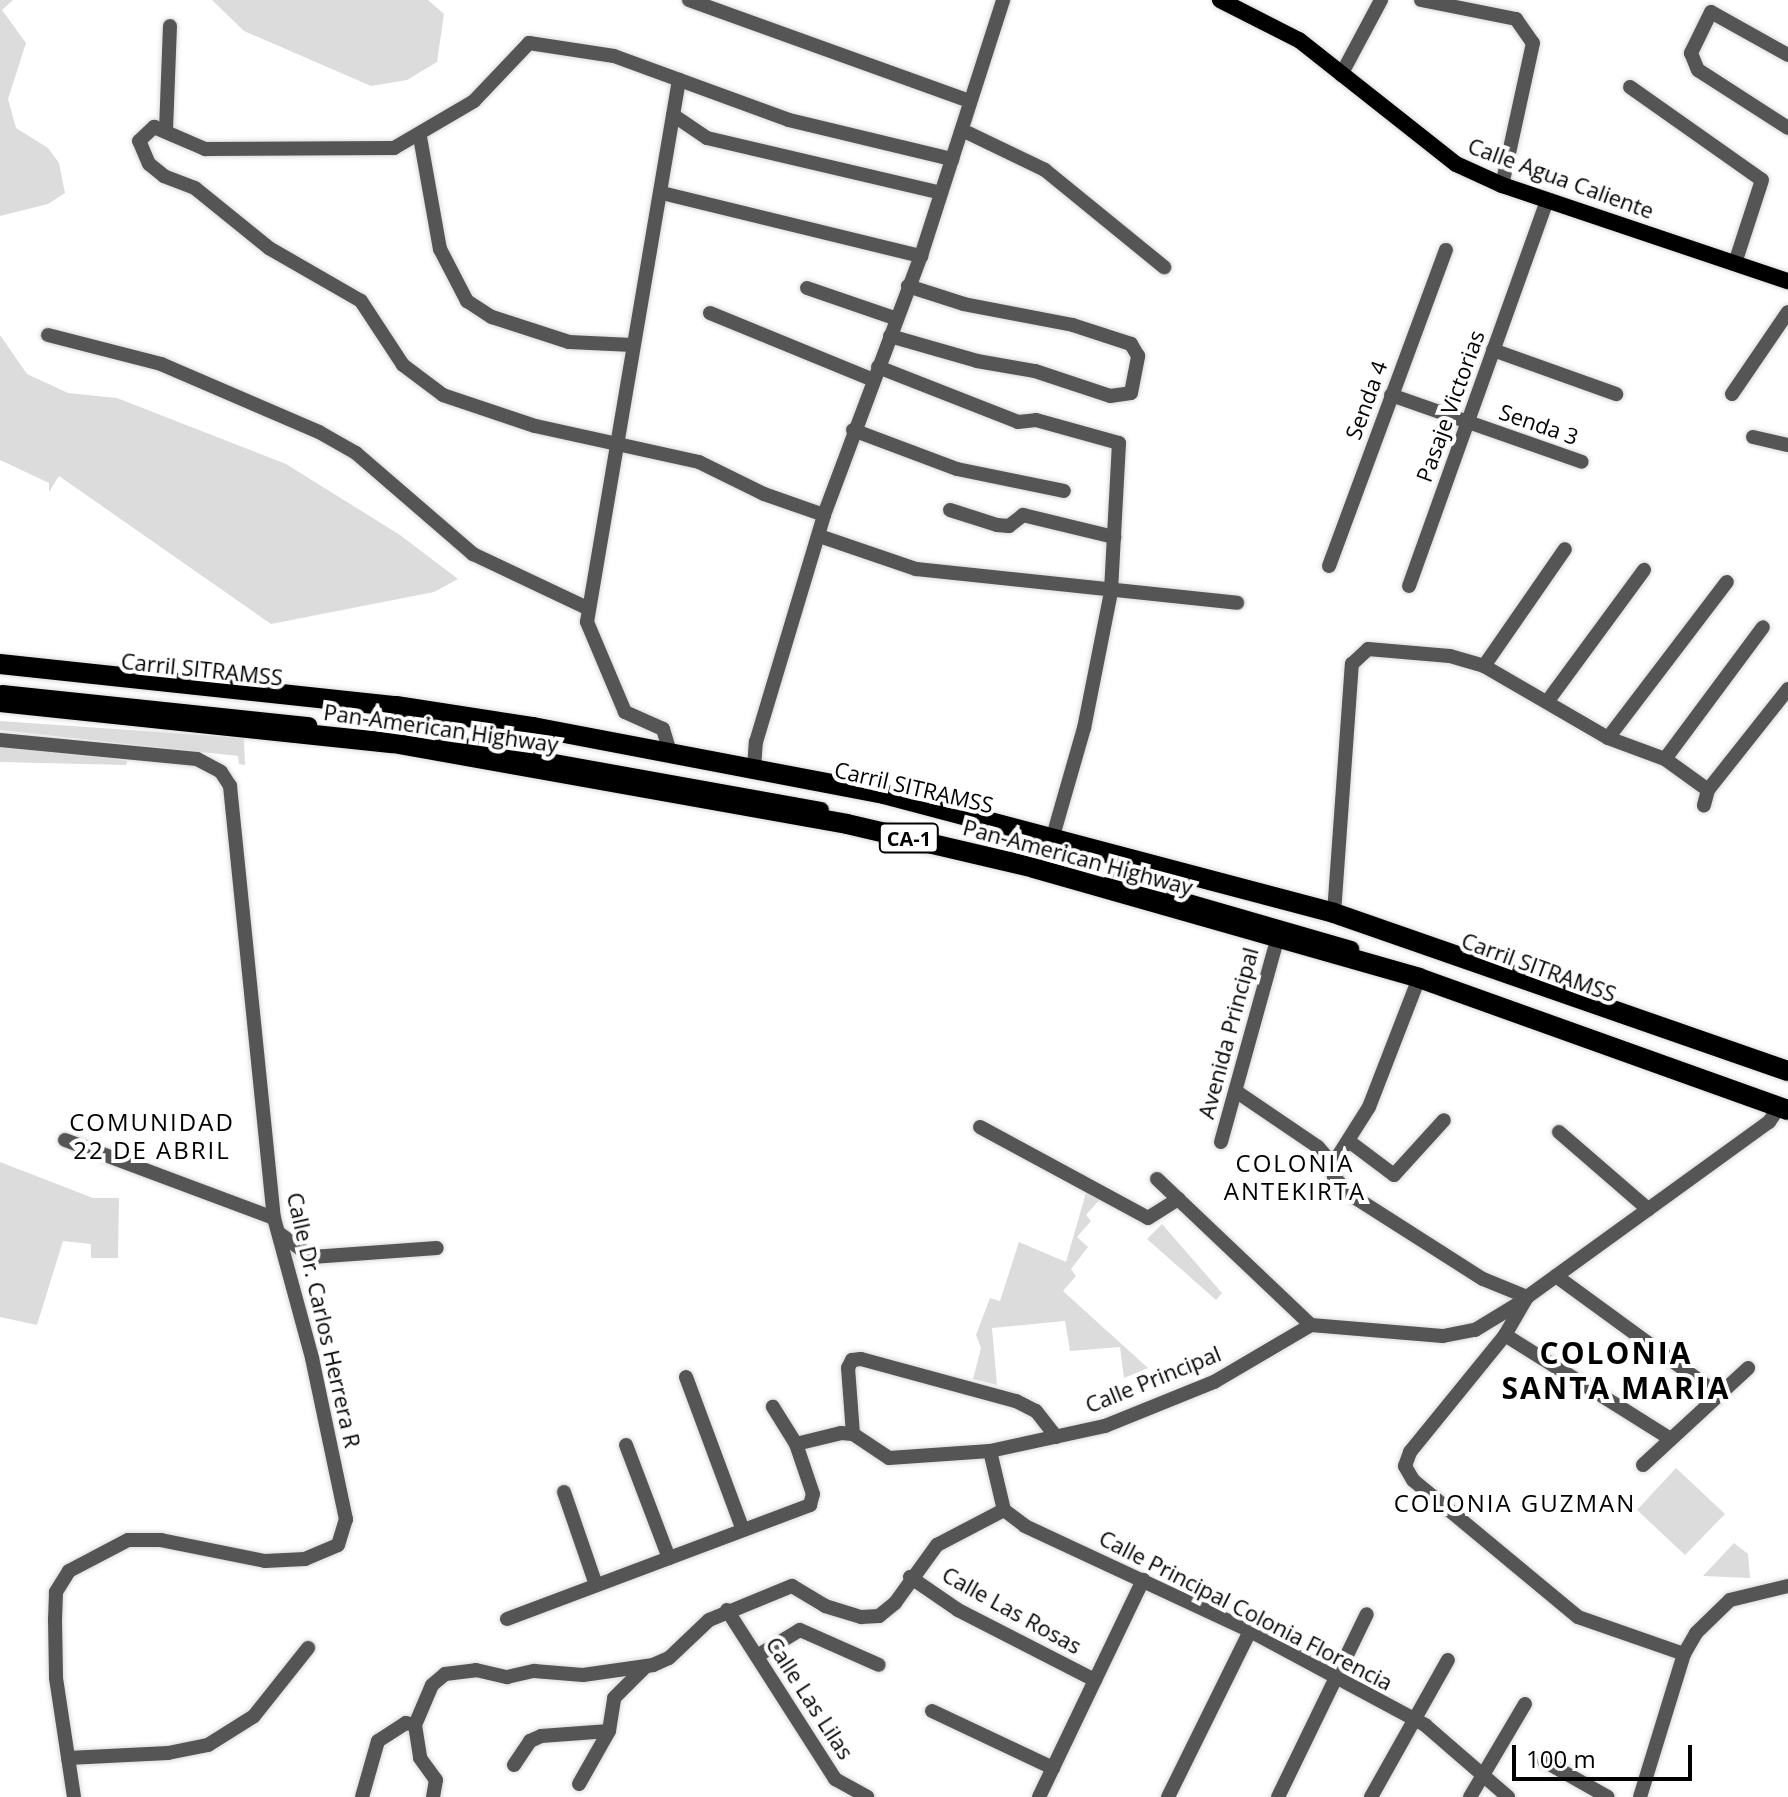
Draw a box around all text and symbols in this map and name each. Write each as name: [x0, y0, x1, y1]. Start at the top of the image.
street label: Calle Agua Caliente: [1465, 132, 1657, 224]
street label: Pasaje Victorias: [1410, 327, 1490, 485]
street label: Senda 4: [1340, 357, 1392, 443]
street label: Senda 3: [1496, 398, 1582, 450]
street label: Carril SITRAMSS: [120, 647, 284, 691]
street label: Pan-American Highway: [322, 698, 560, 758]
street label: Carril SITRAMSS: [832, 756, 996, 818]
street label: Pan-American Highway: [960, 814, 1196, 900]
road number: CA-1: [877, 822, 941, 854]
street label: Carril SITRAMSS: [1458, 927, 1620, 1007]
street label: Avenida Principal: [1192, 944, 1264, 1122]
district label: COMUNIDAD 22 DE ABRIL: [69, 1108, 235, 1164]
district label: COLONIA ANTEKIRTA: [1224, 1149, 1366, 1205]
street label: Calle Dr. Carlos Herrera R: [282, 1190, 366, 1450]
district label: COLONIA SANTA MARIA: [1502, 1335, 1730, 1406]
street label: Calle Principal: [1081, 1340, 1225, 1418]
district label: COLONIA GUZMAN: [1394, 1489, 1636, 1517]
street label: Calle Principal Colonia Florencia: [1095, 1524, 1397, 1696]
street label: Calle Las Rosas: [938, 1561, 1086, 1659]
street label: Calle Las Lilas: [761, 1632, 859, 1764]
scale bar: [1516, 1729, 1696, 1779]
text: 100 m: [1526, 1742, 1596, 1775]

